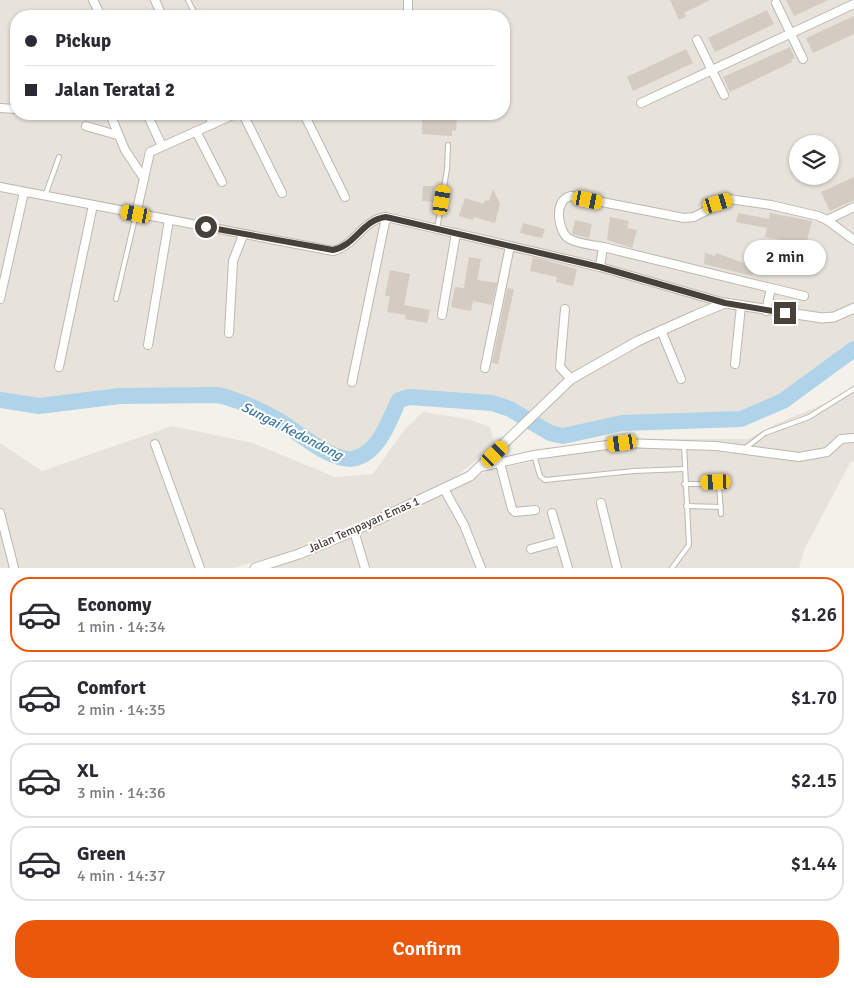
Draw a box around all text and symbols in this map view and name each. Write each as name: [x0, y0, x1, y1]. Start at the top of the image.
text: Pickup: [55, 29, 111, 53]
text: Jalan Teratai 2: [55, 78, 175, 102]
map controls: [789, 135, 839, 185]
button: layers: [789, 135, 839, 185]
car: [432, 184, 451, 216]
car: [571, 190, 604, 210]
car: [701, 191, 734, 215]
car: [119, 204, 152, 224]
route start: [195, 216, 217, 238]
callout: 2 min: [744, 240, 826, 276]
text: 2 min: [766, 247, 804, 267]
route end: [774, 302, 796, 324]
water label: Sungai Kedondong: [238, 398, 347, 465]
car: [606, 433, 637, 453]
car: [478, 438, 511, 470]
car: [700, 474, 731, 490]
street label: Jalan Tempayan Emas 1: [306, 494, 422, 556]
icon: car: [17, 592, 62, 637]
text: Economy: [77, 593, 151, 617]
text: $1.26: [791, 603, 837, 627]
text: 1 min · 14:34: [77, 617, 166, 637]
icon: car: [17, 675, 62, 720]
text: Comfort: [77, 676, 146, 700]
text: $1.70: [791, 686, 837, 710]
text: 2 min · 14:35: [77, 700, 166, 720]
icon: car: [17, 758, 62, 803]
text: XL: [77, 759, 99, 783]
text: $2.15: [791, 769, 837, 793]
text: 3 min · 14:36: [77, 783, 166, 803]
icon: car: [17, 841, 62, 886]
text: Green: [77, 842, 126, 866]
text: $1.44: [791, 852, 837, 876]
text: 4 min · 14:37: [77, 866, 166, 886]
button: Confirm: [15, 920, 839, 978]

